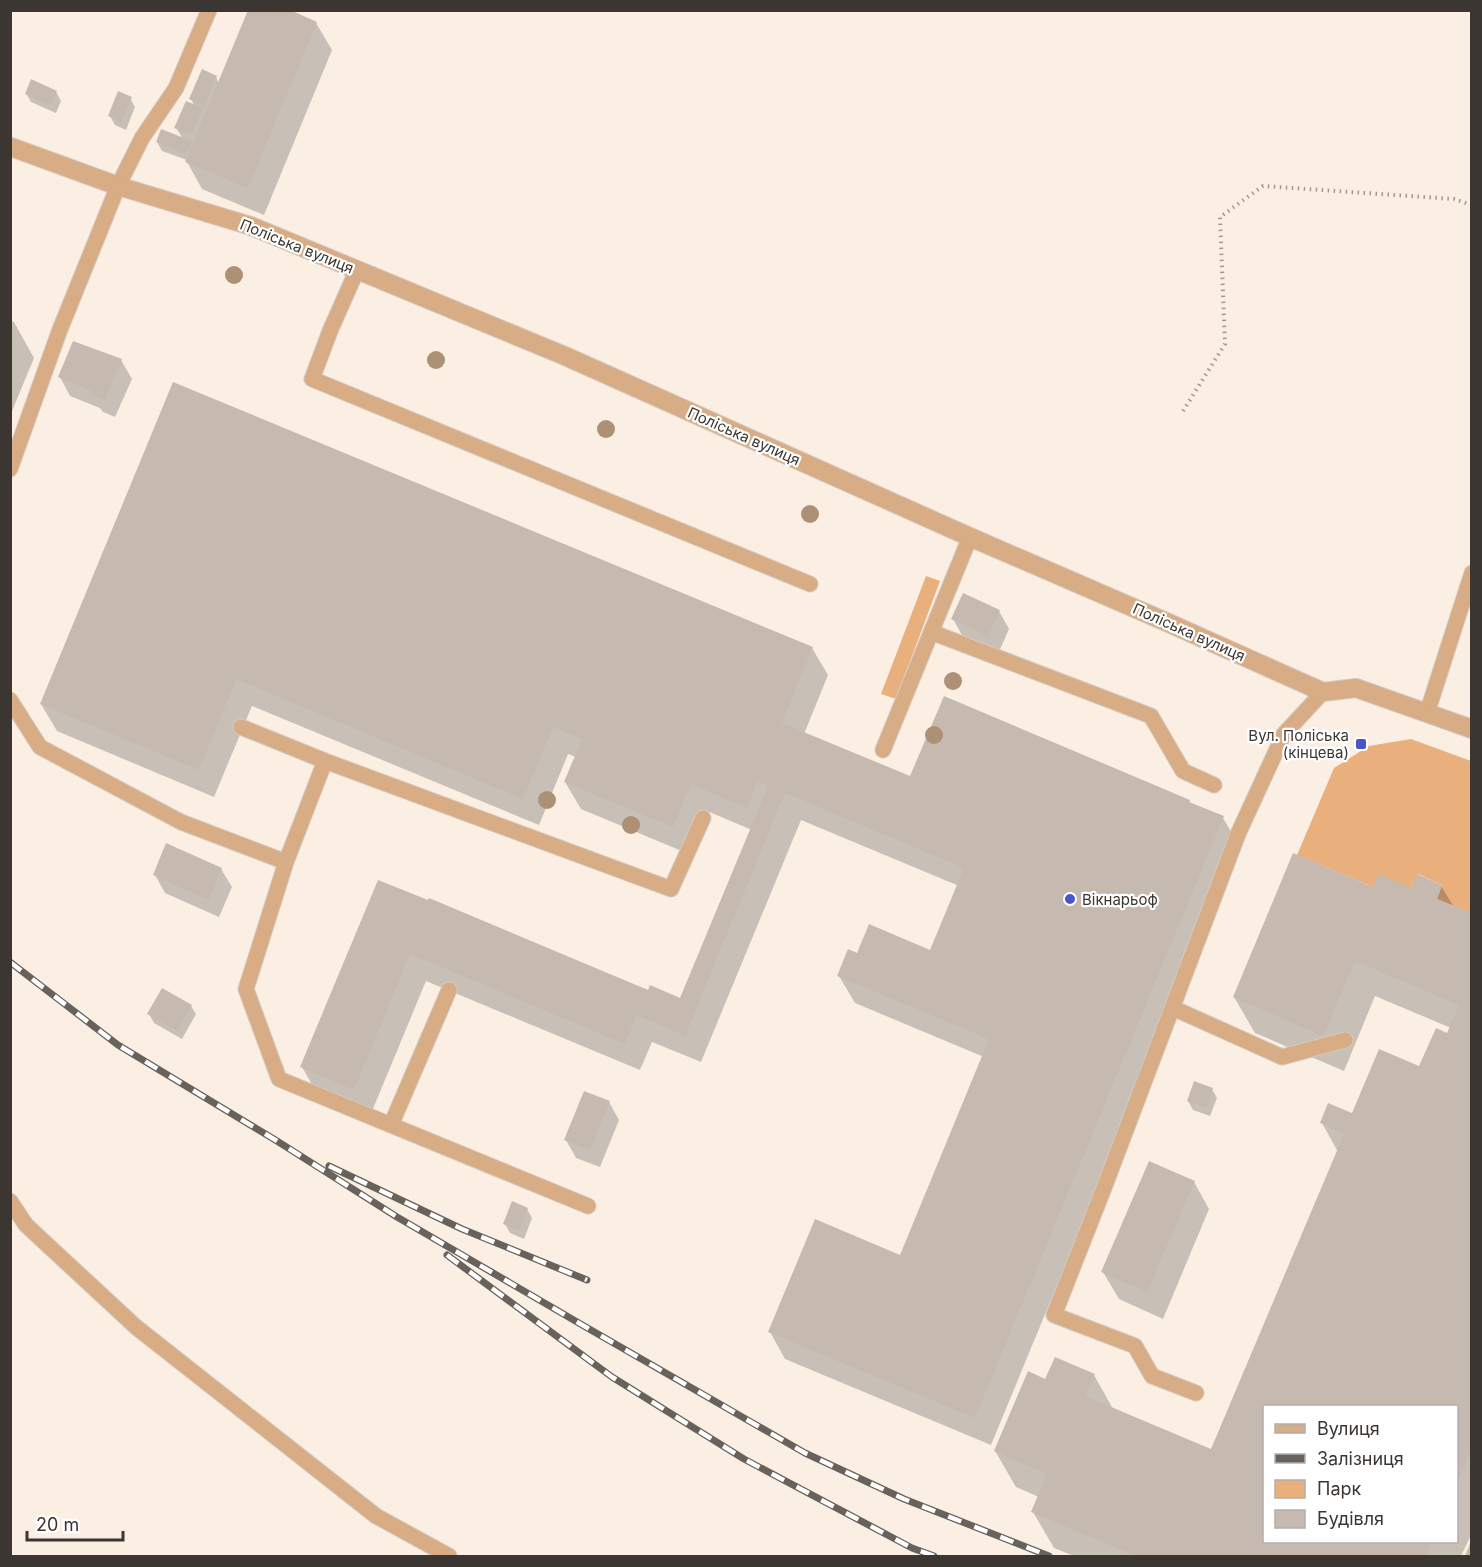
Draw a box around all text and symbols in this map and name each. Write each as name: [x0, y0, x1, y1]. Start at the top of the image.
street label: Поліська вулиця: [237, 215, 357, 277]
street label: Поліська вулиця: [685, 403, 803, 469]
street label: Поліська вулиця: [1130, 599, 1248, 665]
place label: Вул. Поліська (кінцева): [1248, 726, 1349, 762]
marker: Вул. Поліська (кінцева): [1354, 737, 1368, 751]
place label: Вікнарьоф: [1082, 890, 1158, 909]
marker: Вікнарьоф: [1063, 892, 1077, 906]
legend: [1263, 1405, 1458, 1543]
text: Вулиця: [1317, 1418, 1380, 1439]
text: Залізниця: [1317, 1448, 1404, 1469]
text: Парк: [1317, 1478, 1362, 1499]
scale bar: [27, 1504, 123, 1542]
text: Будівля: [1317, 1508, 1384, 1529]
text: 20 m: [36, 1514, 79, 1535]

